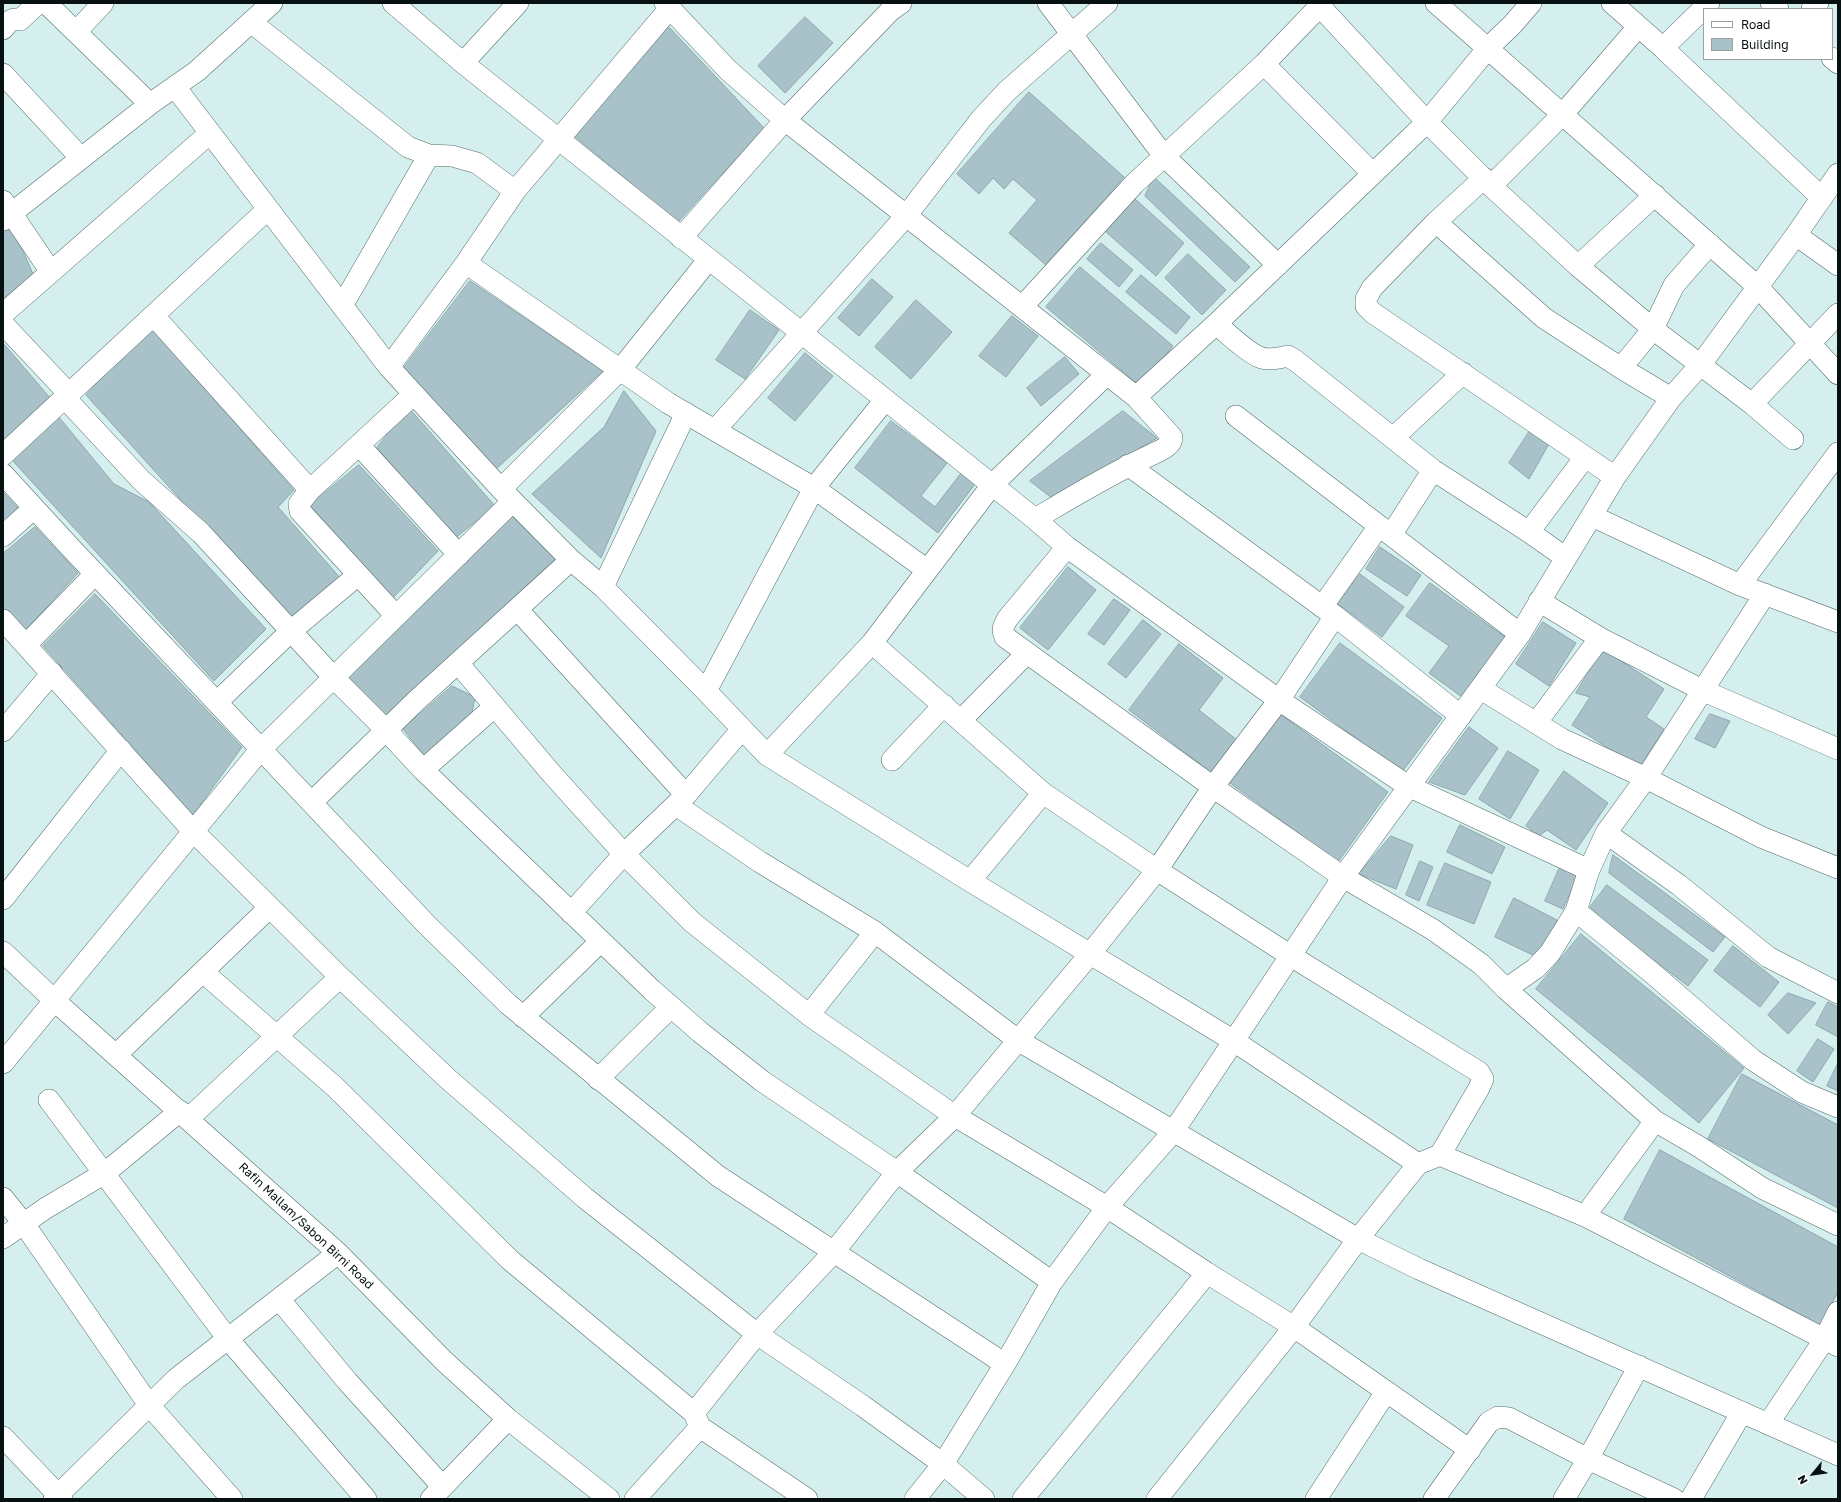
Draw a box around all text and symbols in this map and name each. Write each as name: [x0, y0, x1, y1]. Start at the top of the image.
legend: [1703, 8, 1833, 60]
text: Road: [1741, 17, 1770, 32]
text: Building: [1741, 37, 1789, 52]
street label: Rafin Mallam/Sabon Birni Road: [236, 1160, 376, 1292]
north arrow: [1793, 1454, 1833, 1494]
text: N: [1794, 1473, 1810, 1487]

